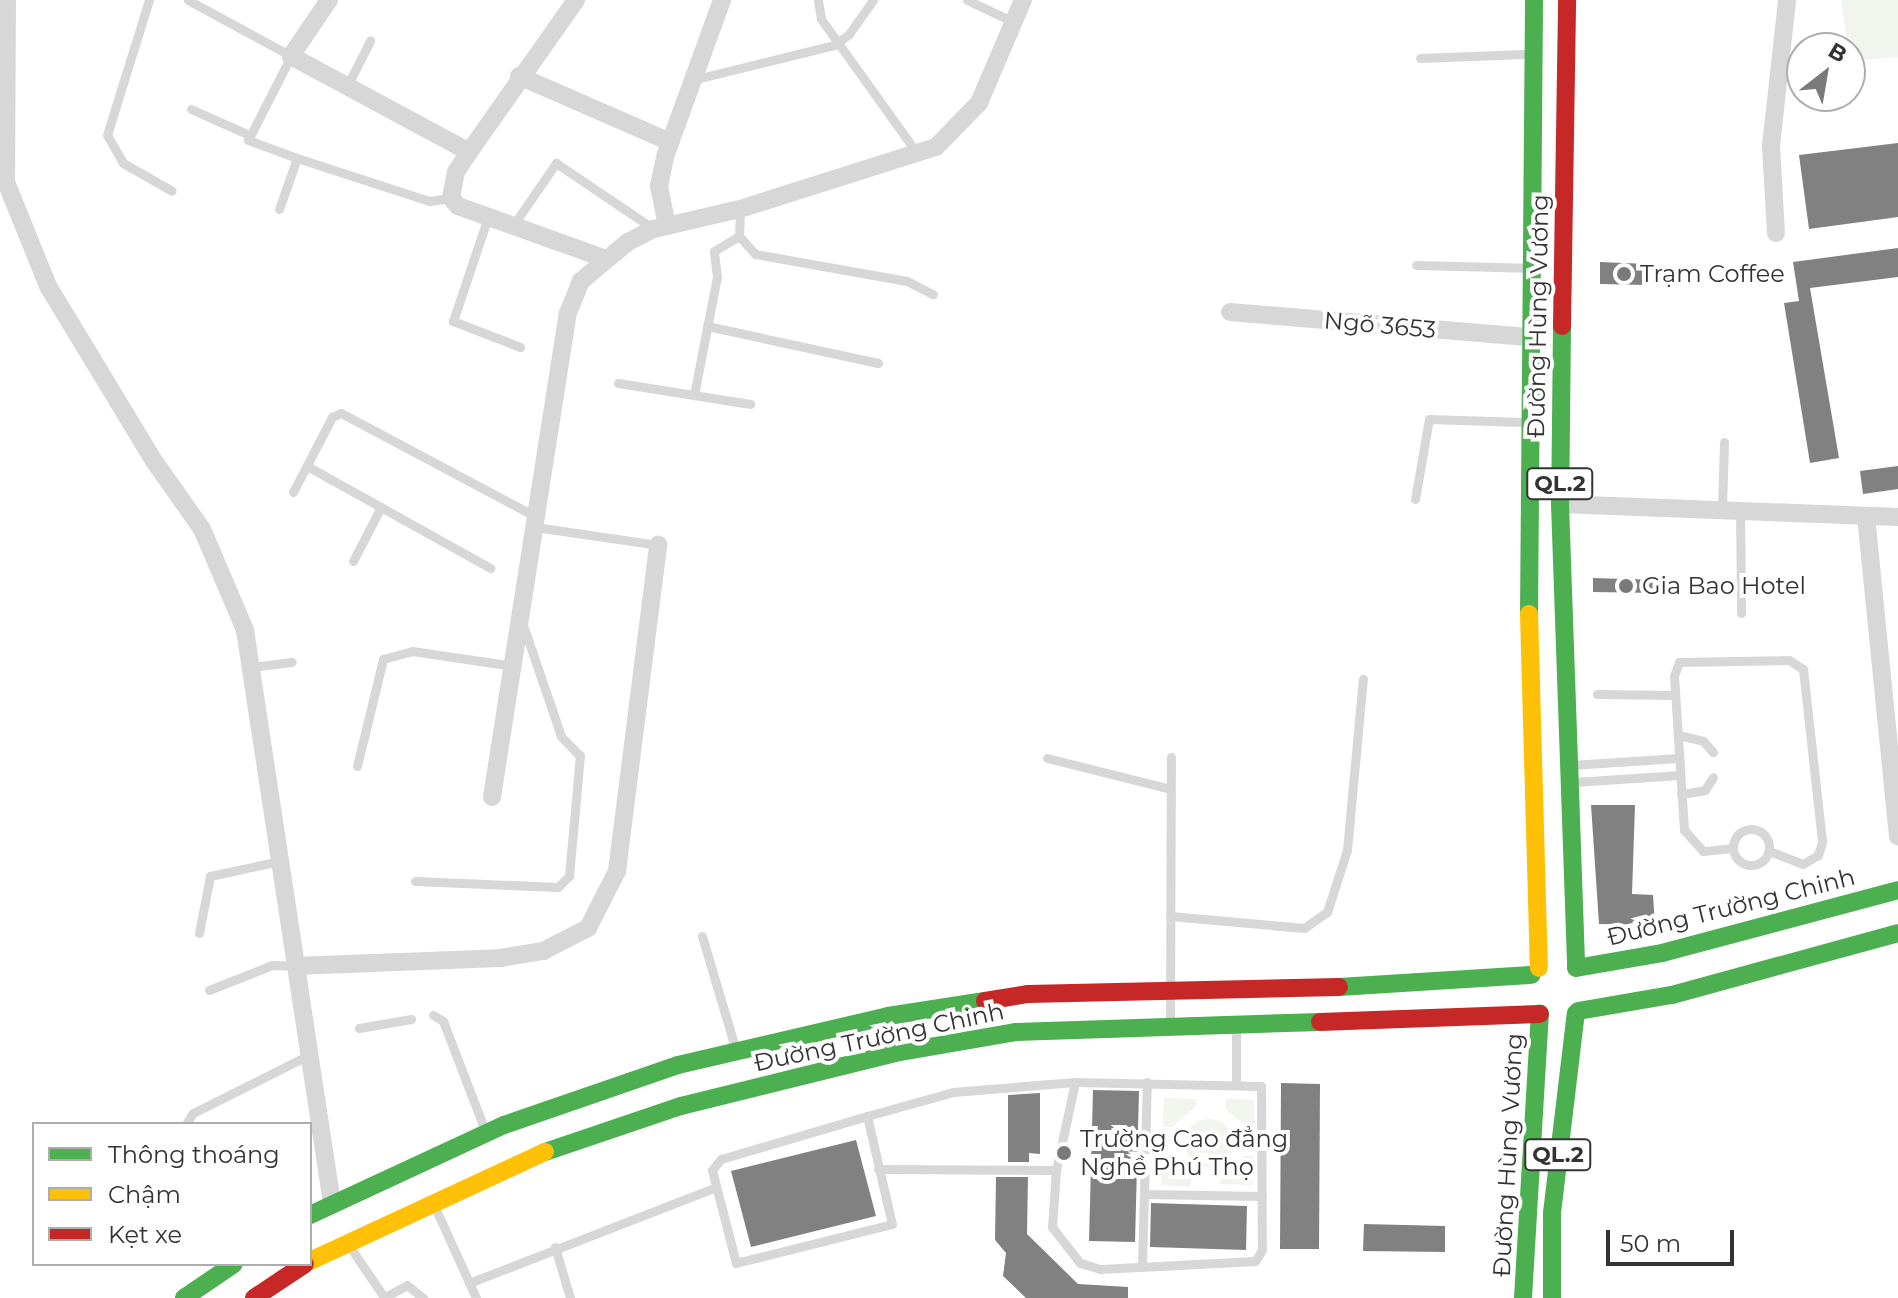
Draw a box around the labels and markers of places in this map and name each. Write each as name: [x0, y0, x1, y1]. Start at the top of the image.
place label: Trạm Coffee: [1640, 260, 1785, 288]
marker: Trạm Coffee: [1615, 265, 1633, 283]
place label: Gia Bao Hotel: [1642, 572, 1806, 600]
marker: Gia Bao Hotel: [1617, 577, 1635, 595]
place label: Trường Cao đẳng Nghề Phú Thọ: [1080, 1125, 1288, 1181]
marker: Trường Cao đẳng Nghề Phú Thọ: [1055, 1144, 1073, 1162]

